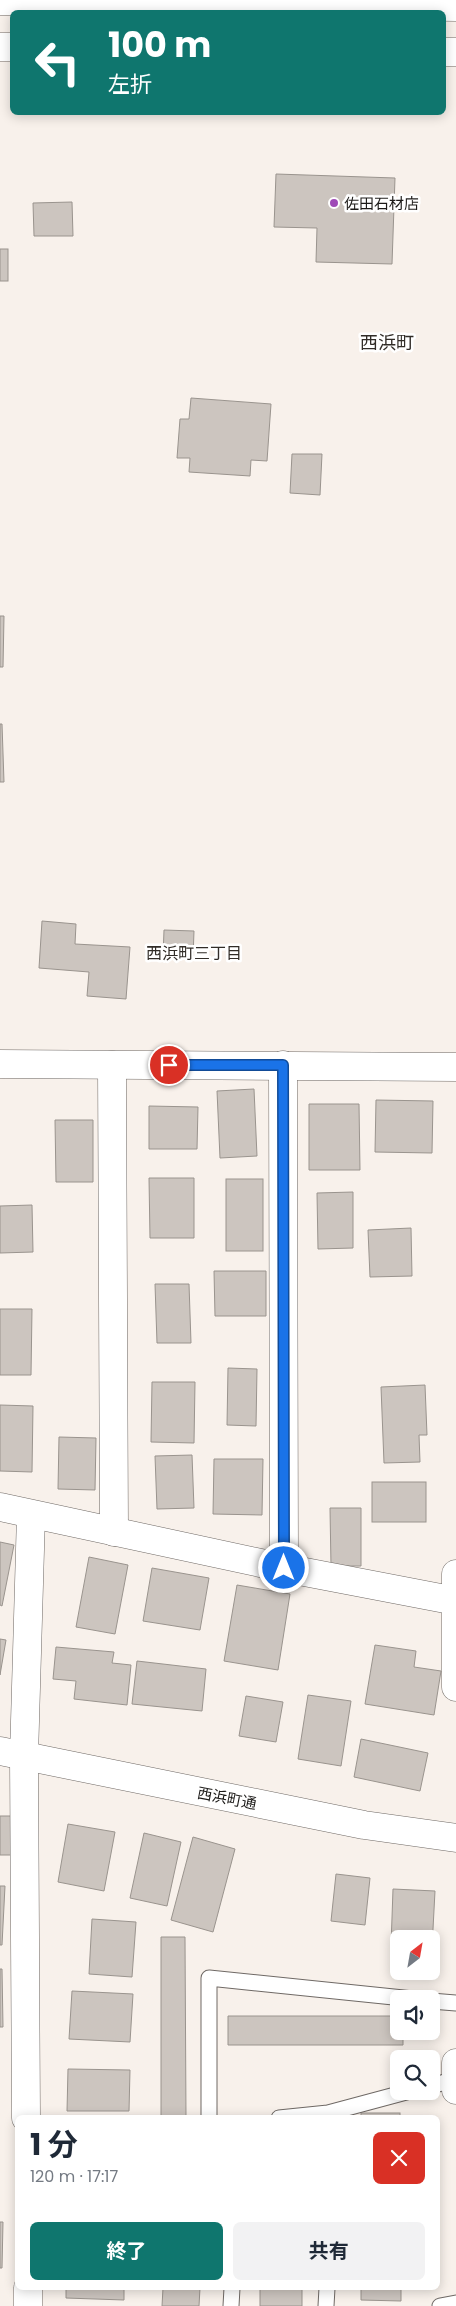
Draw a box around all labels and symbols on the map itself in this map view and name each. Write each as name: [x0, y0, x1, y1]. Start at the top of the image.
place label: 佐田石材店: [344, 193, 419, 214]
marker: 佐田石材店: [328, 197, 340, 209]
district label: 西浜町: [360, 330, 414, 355]
district label: 西浜町三丁目: [146, 942, 242, 965]
pin: [148, 1044, 190, 1086]
position arrow: [257, 1541, 309, 1593]
street label: 西浜町通: [196, 1782, 258, 1814]
north arrow: [390, 1930, 440, 1980]

